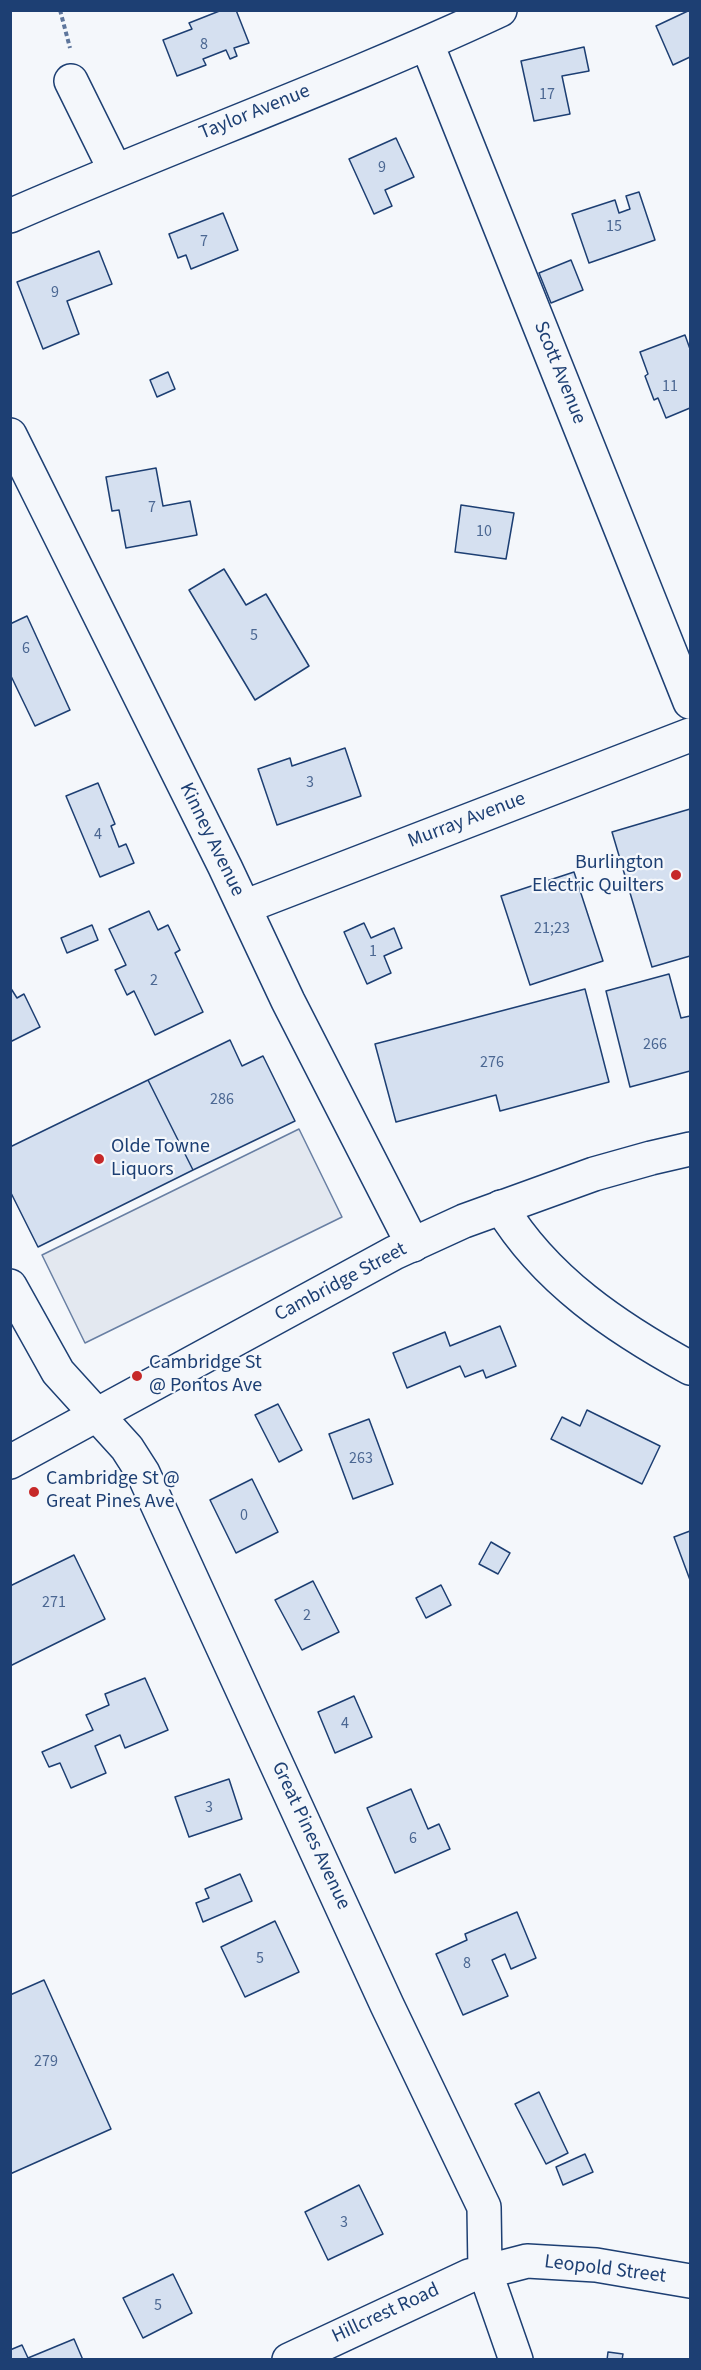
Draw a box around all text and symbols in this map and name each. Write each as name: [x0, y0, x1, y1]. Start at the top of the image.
house number: 8: [200, 35, 208, 55]
street label: Taylor Avenue: [196, 80, 314, 146]
house number: 17: [539, 85, 555, 105]
house number: 9: [378, 158, 386, 178]
house number: 15: [606, 217, 622, 237]
house number: 7: [200, 232, 208, 252]
house number: 9: [51, 283, 59, 303]
street label: Scott Avenue: [528, 318, 590, 428]
house number: 11: [662, 377, 678, 397]
house number: 7: [148, 498, 156, 518]
house number: 10: [476, 522, 492, 542]
house number: 5: [250, 626, 258, 646]
house number: 6: [22, 639, 30, 659]
house number: 3: [306, 773, 314, 793]
street label: Kinney Avenue: [173, 779, 249, 901]
street label: Murray Avenue: [405, 788, 529, 854]
house number: 4: [94, 825, 102, 845]
place label: Burlington Electric Quilters: [532, 852, 664, 899]
marker: Burlington Electric Quilters: [669, 868, 683, 882]
house number: 21;23: [534, 919, 570, 939]
house number: 1: [369, 942, 377, 962]
house number: 2: [150, 971, 158, 991]
house number: 266: [643, 1035, 667, 1055]
house number: 276: [480, 1053, 504, 1073]
house number: 286: [210, 1090, 234, 1110]
place label: Olde Towne Liquors: [111, 1136, 210, 1183]
marker: Olde Towne Liquors: [92, 1152, 106, 1166]
street label: Cambridge Street: [271, 1238, 411, 1328]
place label: Cambridge St @ Pontos Ave: [149, 1352, 262, 1399]
marker: Cambridge St @ Pontos Ave: [130, 1369, 144, 1383]
house number: 263: [349, 1449, 373, 1469]
place label: Cambridge St @ Great Pines Ave: [46, 1468, 180, 1515]
marker: Cambridge St @ Great Pines Ave: [27, 1485, 41, 1499]
house number: 0: [240, 1506, 248, 1526]
house number: 271: [42, 1593, 66, 1613]
house number: 2: [303, 1606, 311, 1626]
house number: 4: [341, 1714, 349, 1734]
street label: Great Pines Avenue: [265, 1758, 355, 1914]
house number: 3: [205, 1798, 213, 1818]
house number: 6: [409, 1829, 417, 1849]
house number: 5: [256, 1949, 264, 1969]
house number: 8: [463, 1954, 471, 1974]
house number: 279: [34, 2052, 58, 2072]
house number: 3: [340, 2213, 348, 2233]
street label: Leopold Street: [543, 2251, 667, 2289]
street label: Hillcrest Road: [329, 2279, 443, 2349]
house number: 5: [154, 2296, 162, 2316]

